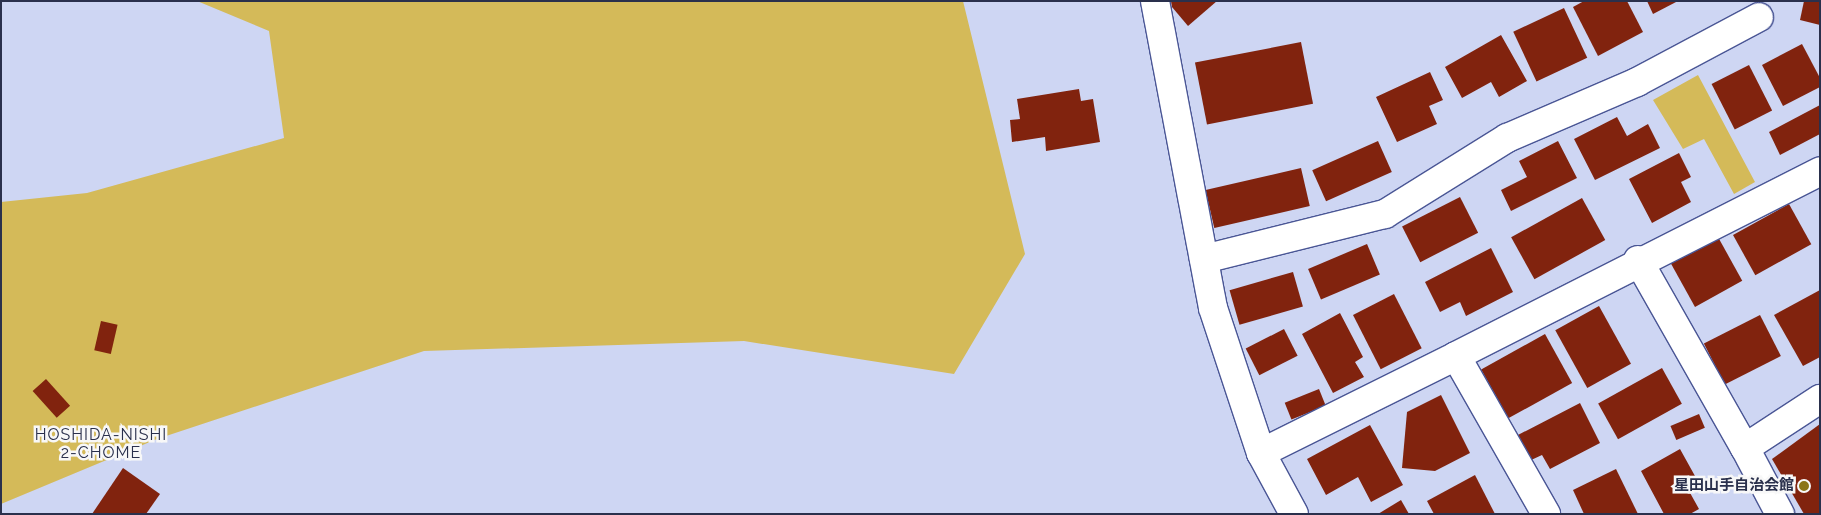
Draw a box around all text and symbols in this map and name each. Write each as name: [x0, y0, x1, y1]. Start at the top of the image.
district label: HOSHIDA-NISHI 2-CHOME: [33, 425, 169, 463]
place label: 星田山手自治会館: [1674, 477, 1794, 495]
marker: 星田山手自治会館: [1798, 480, 1810, 492]

